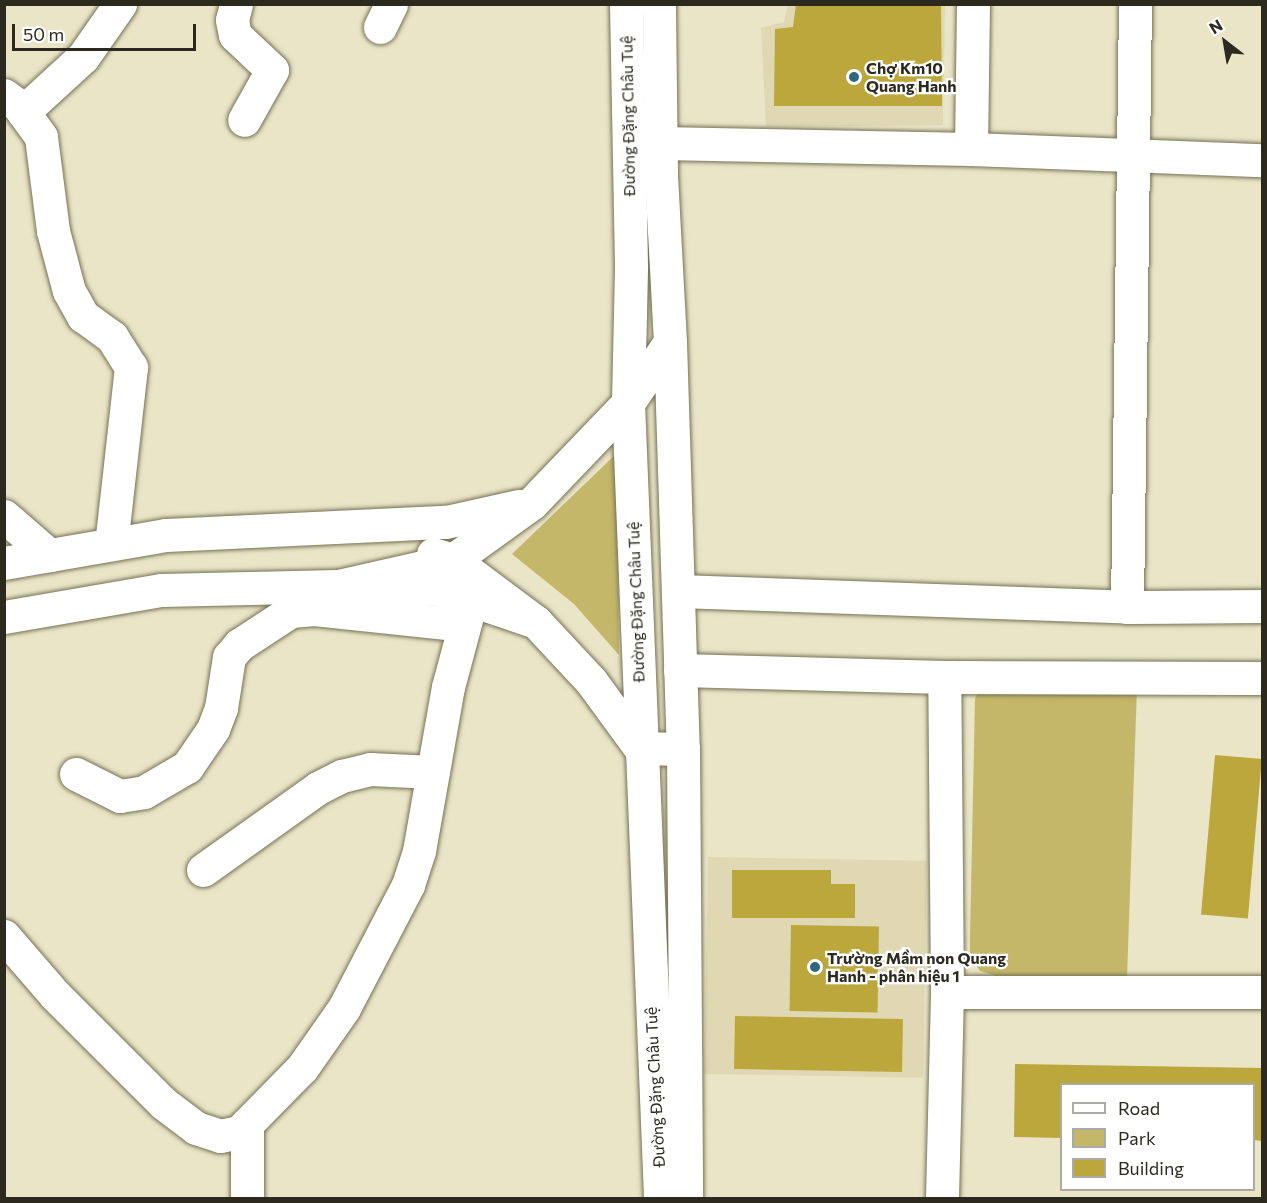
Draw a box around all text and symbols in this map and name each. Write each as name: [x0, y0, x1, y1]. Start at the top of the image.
scale bar: [15, 12, 200, 50]
north arrow: [1195, 12, 1255, 72]
text: N: [1205, 15, 1226, 37]
text: 50 m: [23, 23, 64, 45]
street label: Đường Đặng Châu Tuệ: [617, 36, 639, 196]
place label: Chợ Km10 Quang Hanh: [866, 58, 957, 96]
marker: Chợ Km10 Quang Hanh: [847, 70, 861, 84]
street label: Đường Đặng Châu Tuệ: [624, 521, 648, 683]
place label: Trường Mầm non Quang Hanh - phân hiệu 1: [827, 948, 1006, 986]
marker: Trường Mầm non Quang Hanh - phân hiệu 1: [808, 960, 822, 974]
street label: Đường Đặng Châu Tuệ: [641, 1006, 669, 1168]
legend: [1060, 1083, 1255, 1191]
text: Road: [1118, 1097, 1160, 1119]
text: Park: [1118, 1127, 1156, 1149]
text: Building: [1118, 1157, 1184, 1179]

